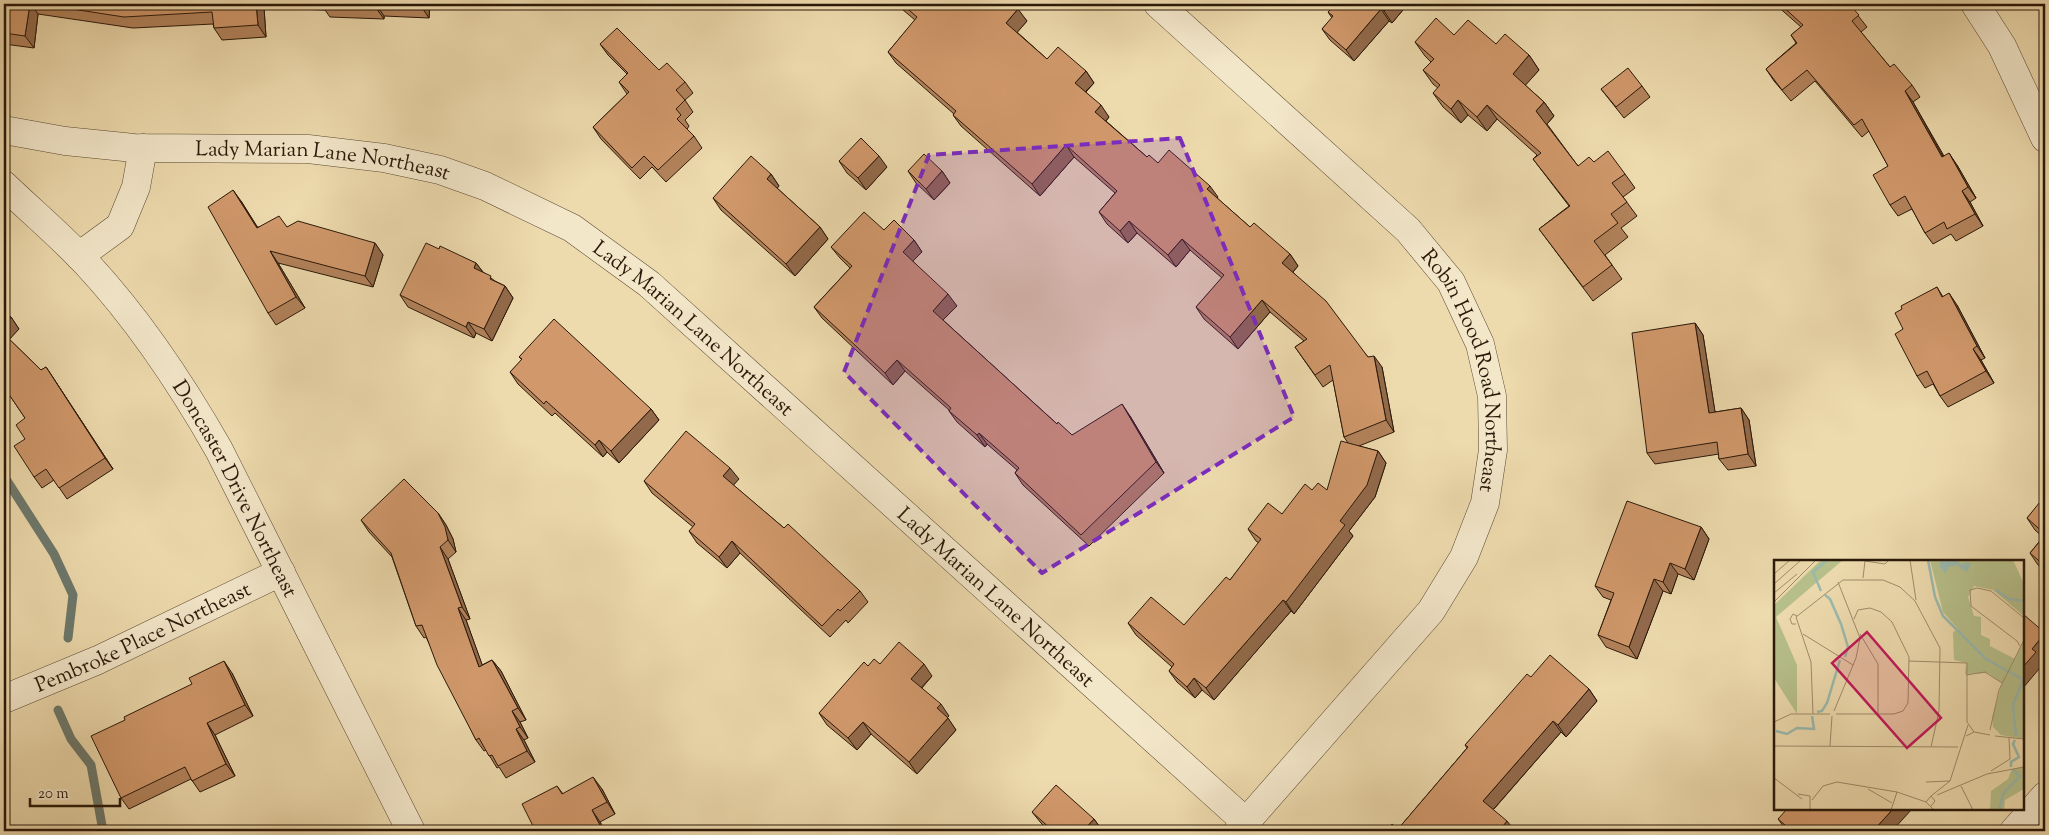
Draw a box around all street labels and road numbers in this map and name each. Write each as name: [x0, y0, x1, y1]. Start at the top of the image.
street label: Lady Marian Lane Northeast: [195, 135, 454, 189]
street label: Lady Marian Lane Northeast: [586, 235, 799, 424]
street label: Robin Hood Road Northeast: [1413, 243, 1507, 494]
street label: Doncaster Drive Northeast: [164, 375, 304, 603]
street label: Lady Marian Lane Northeast: [889, 501, 1100, 695]
street label: Pembroke Place Northeast: [31, 576, 257, 701]

